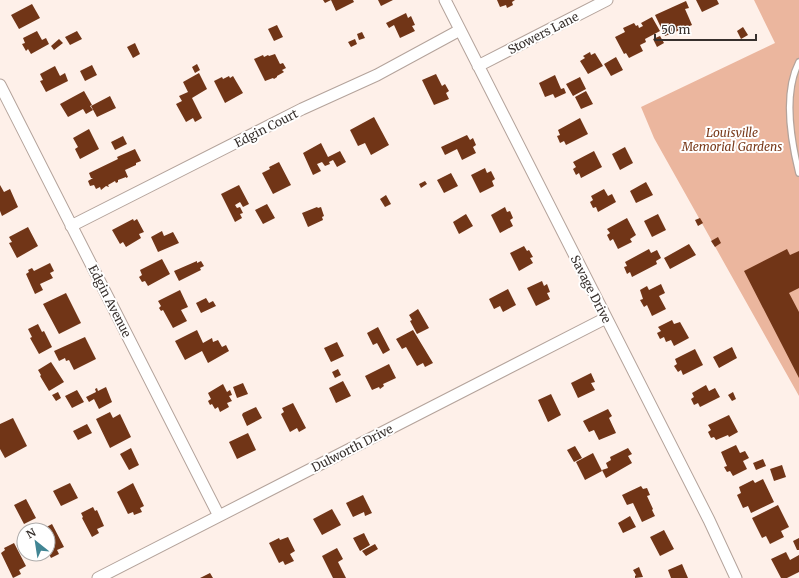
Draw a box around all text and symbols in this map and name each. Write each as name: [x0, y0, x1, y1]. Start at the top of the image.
street label: Stowers Lane: [505, 9, 581, 57]
scale bar: [655, 16, 756, 42]
text: 50 m: [661, 22, 690, 37]
street label: Edgin Court: [232, 105, 301, 150]
park label: Louisville Memorial Gardens: [681, 125, 782, 154]
street label: Savage Drive: [567, 253, 615, 325]
street label: Edgin Avenue: [85, 262, 135, 340]
street label: Dulworth Drive: [309, 421, 395, 475]
north arrow: [16, 522, 56, 562]
text: N: [24, 525, 39, 542]

